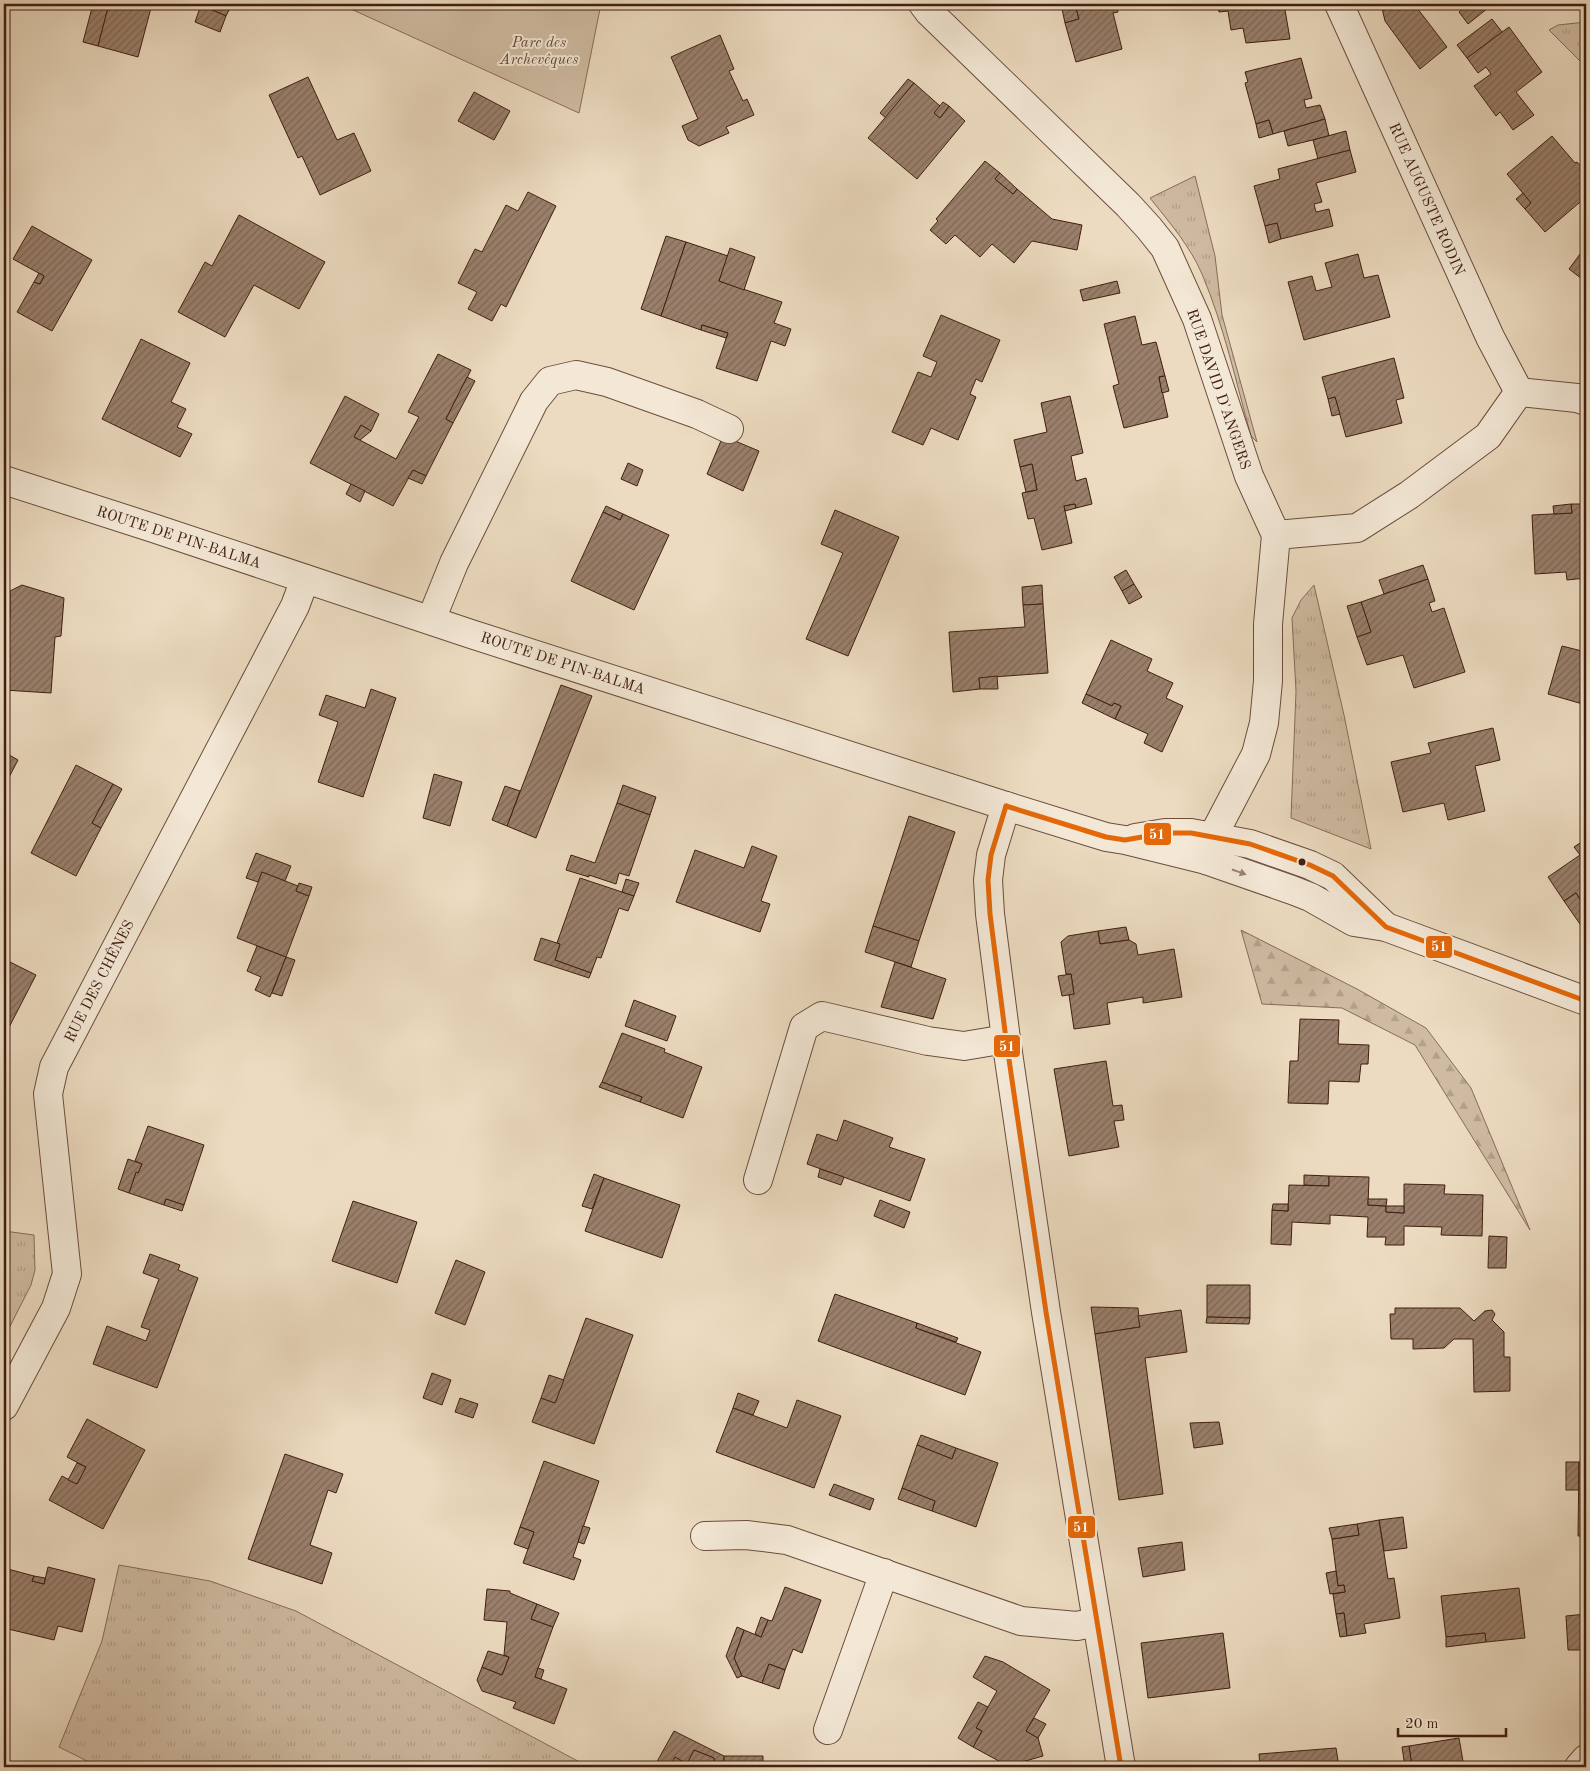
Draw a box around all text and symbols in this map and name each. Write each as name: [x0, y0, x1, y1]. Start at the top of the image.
park label: Parc des Archevêques: [498, 36, 579, 68]
street label: RUE AUGUSTE RODIN: [1385, 121, 1466, 279]
street label: RUE DAVID D'ANGERS: [1183, 307, 1252, 472]
street label: ROUTE DE PIN-BALMA: [94, 505, 263, 572]
street label: ROUTE DE PIN-BALMA: [478, 631, 647, 698]
line badge: 51: [1143, 822, 1172, 846]
text: 51: [1149, 828, 1165, 842]
unlabelled marker: [1297, 857, 1307, 867]
one-way arrow: [1232, 868, 1247, 876]
street label: RUE DES CHÊNES: [60, 917, 138, 1045]
line badge: 51: [1425, 935, 1453, 959]
text: 51: [1431, 940, 1447, 954]
line badge: 51: [993, 1034, 1021, 1058]
text: 51: [999, 1040, 1015, 1054]
line badge: 51: [1067, 1515, 1096, 1539]
text: 51: [1073, 1521, 1089, 1535]
scale bar: [1398, 1706, 1505, 1738]
text: 20 m: [1405, 1717, 1439, 1732]

